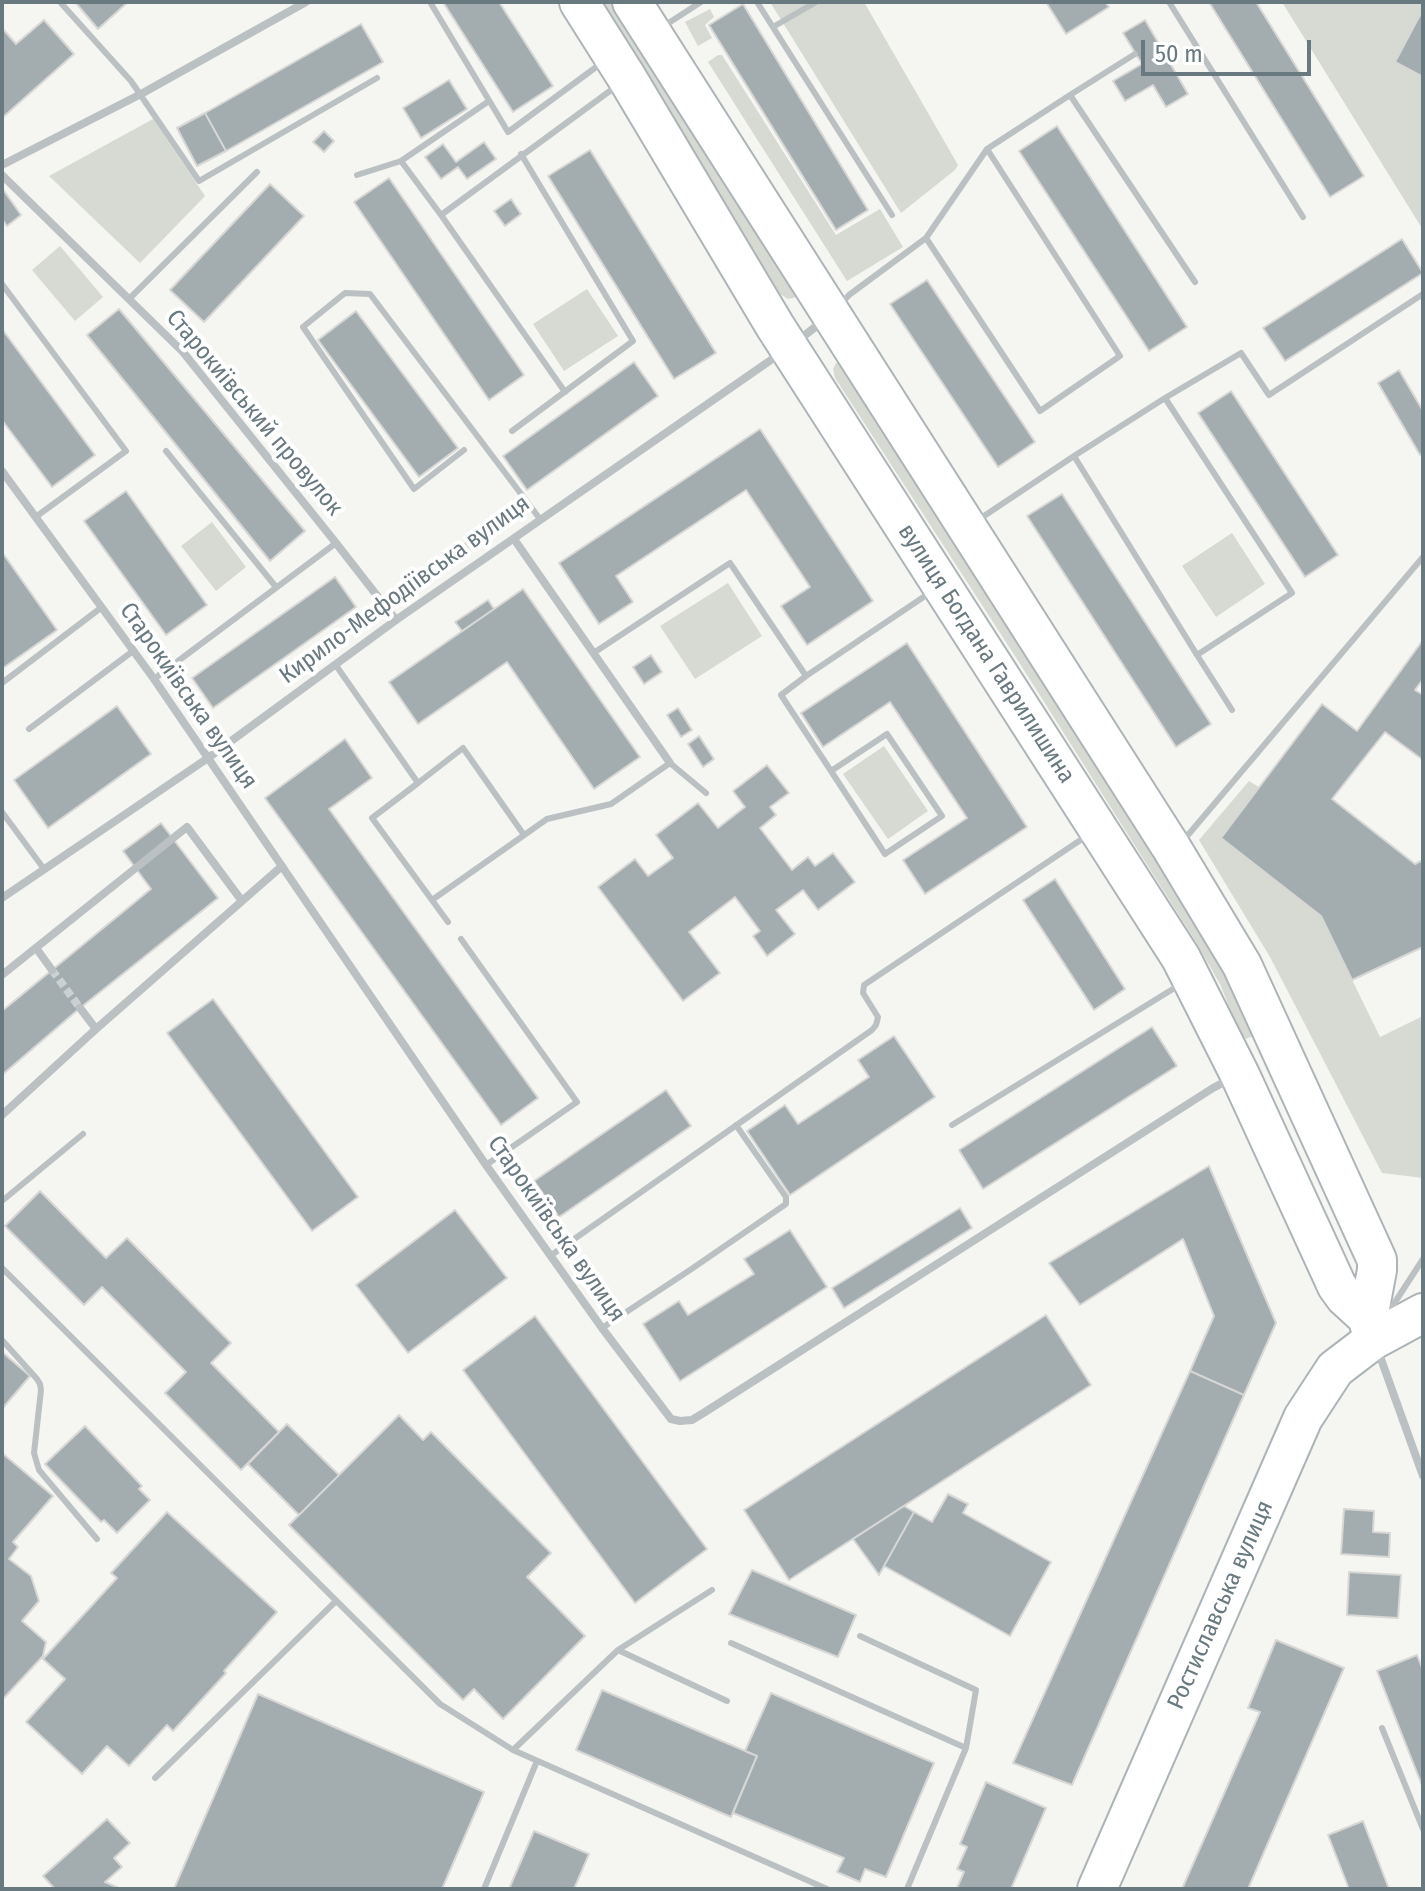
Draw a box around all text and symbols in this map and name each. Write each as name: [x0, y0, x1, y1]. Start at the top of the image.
scale bar: [1145, 24, 1315, 74]
text: 50 m: [1155, 40, 1203, 68]
street label: Старокиївський провулок: [159, 304, 349, 522]
street label: Кирило-Мефодіївська вулиця: [274, 490, 536, 690]
street label: вулиця Богдана Гаврилишина: [891, 519, 1081, 789]
street label: Старокиївська вулиця: [113, 597, 263, 795]
street label: Старокиївська вулиця: [481, 1130, 631, 1328]
street label: Ростиславська вулиця: [1162, 1496, 1280, 1714]

